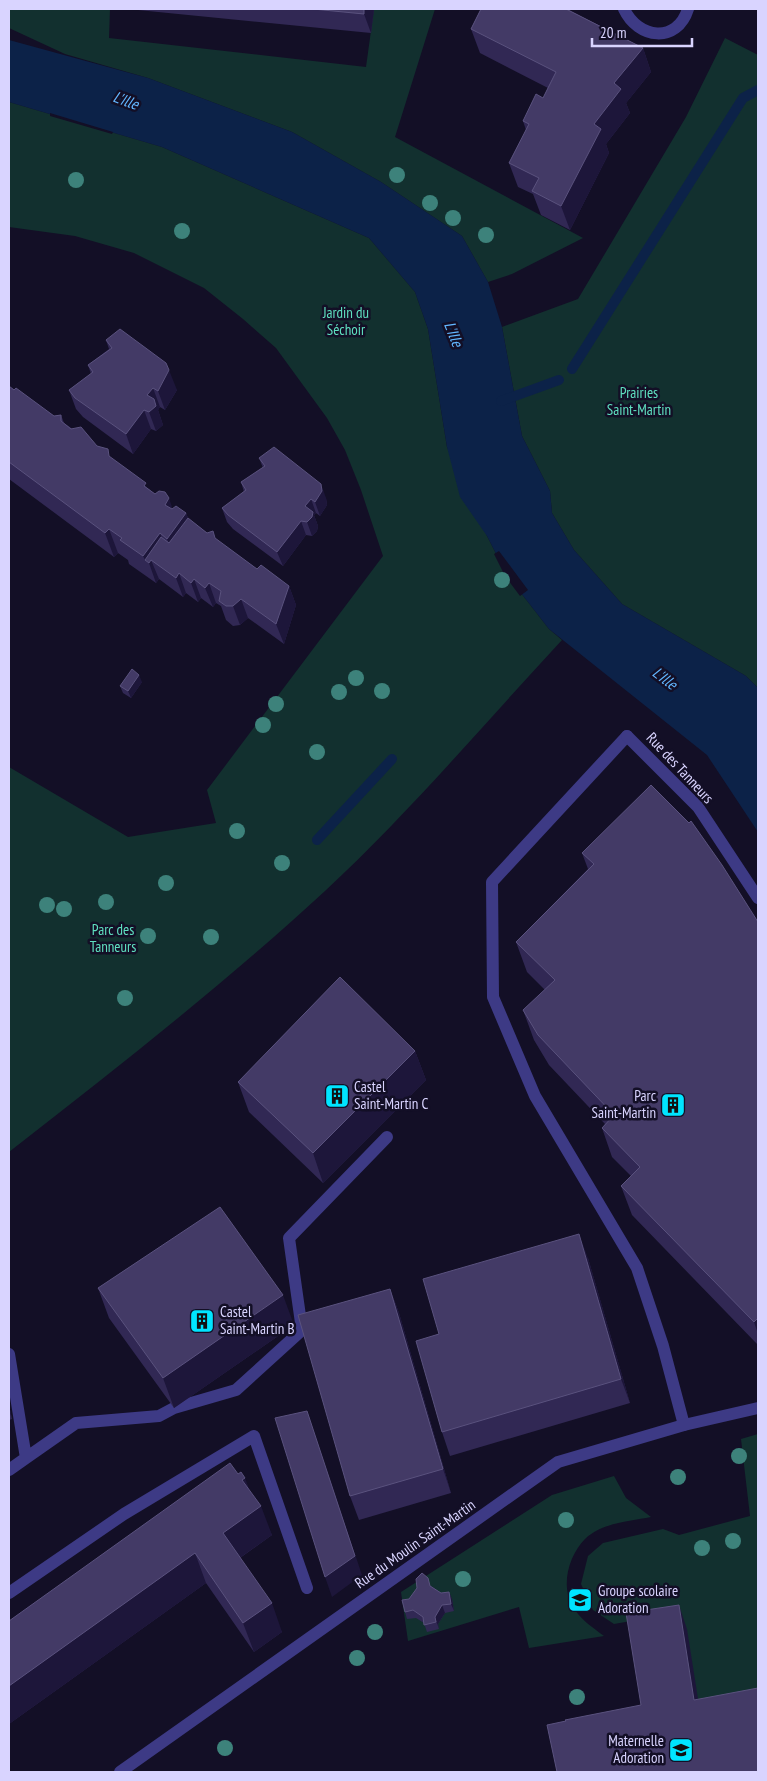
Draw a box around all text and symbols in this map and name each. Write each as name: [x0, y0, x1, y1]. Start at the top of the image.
scale bar: [592, 15, 692, 47]
text: 20 m: [600, 23, 626, 42]
water label: L'Ille: [111, 86, 143, 114]
park label: Jardin du Séchoir: [322, 303, 369, 339]
water label: L'Ille: [440, 318, 469, 351]
park label: Prairies Saint-Martin: [607, 383, 671, 419]
water label: L'Ille: [649, 662, 682, 695]
street label: Rue des Tanneurs: [643, 728, 718, 807]
park label: Parc des Tanneurs: [90, 920, 136, 956]
place label: Castel Saint-Martin C: [354, 1077, 429, 1113]
building icon: Castel Saint-Martin C: [324, 1083, 350, 1109]
place label: Parc Saint-Martin: [592, 1086, 657, 1122]
building icon: Parc Saint-Martin: [660, 1092, 686, 1118]
place label: Castel Saint-Martin B: [220, 1302, 295, 1338]
building icon: Castel Saint-Martin B: [189, 1308, 215, 1334]
street label: Rue du Moulin Saint-Martin: [351, 1495, 479, 1592]
place label: Groupe scolaire Adoration: [598, 1581, 678, 1617]
school or university icon: Groupe scolaire Adoration: [567, 1587, 593, 1613]
place label: Maternelle Adoration: [608, 1731, 664, 1767]
school or university icon: Maternelle Adoration: [668, 1737, 694, 1763]

